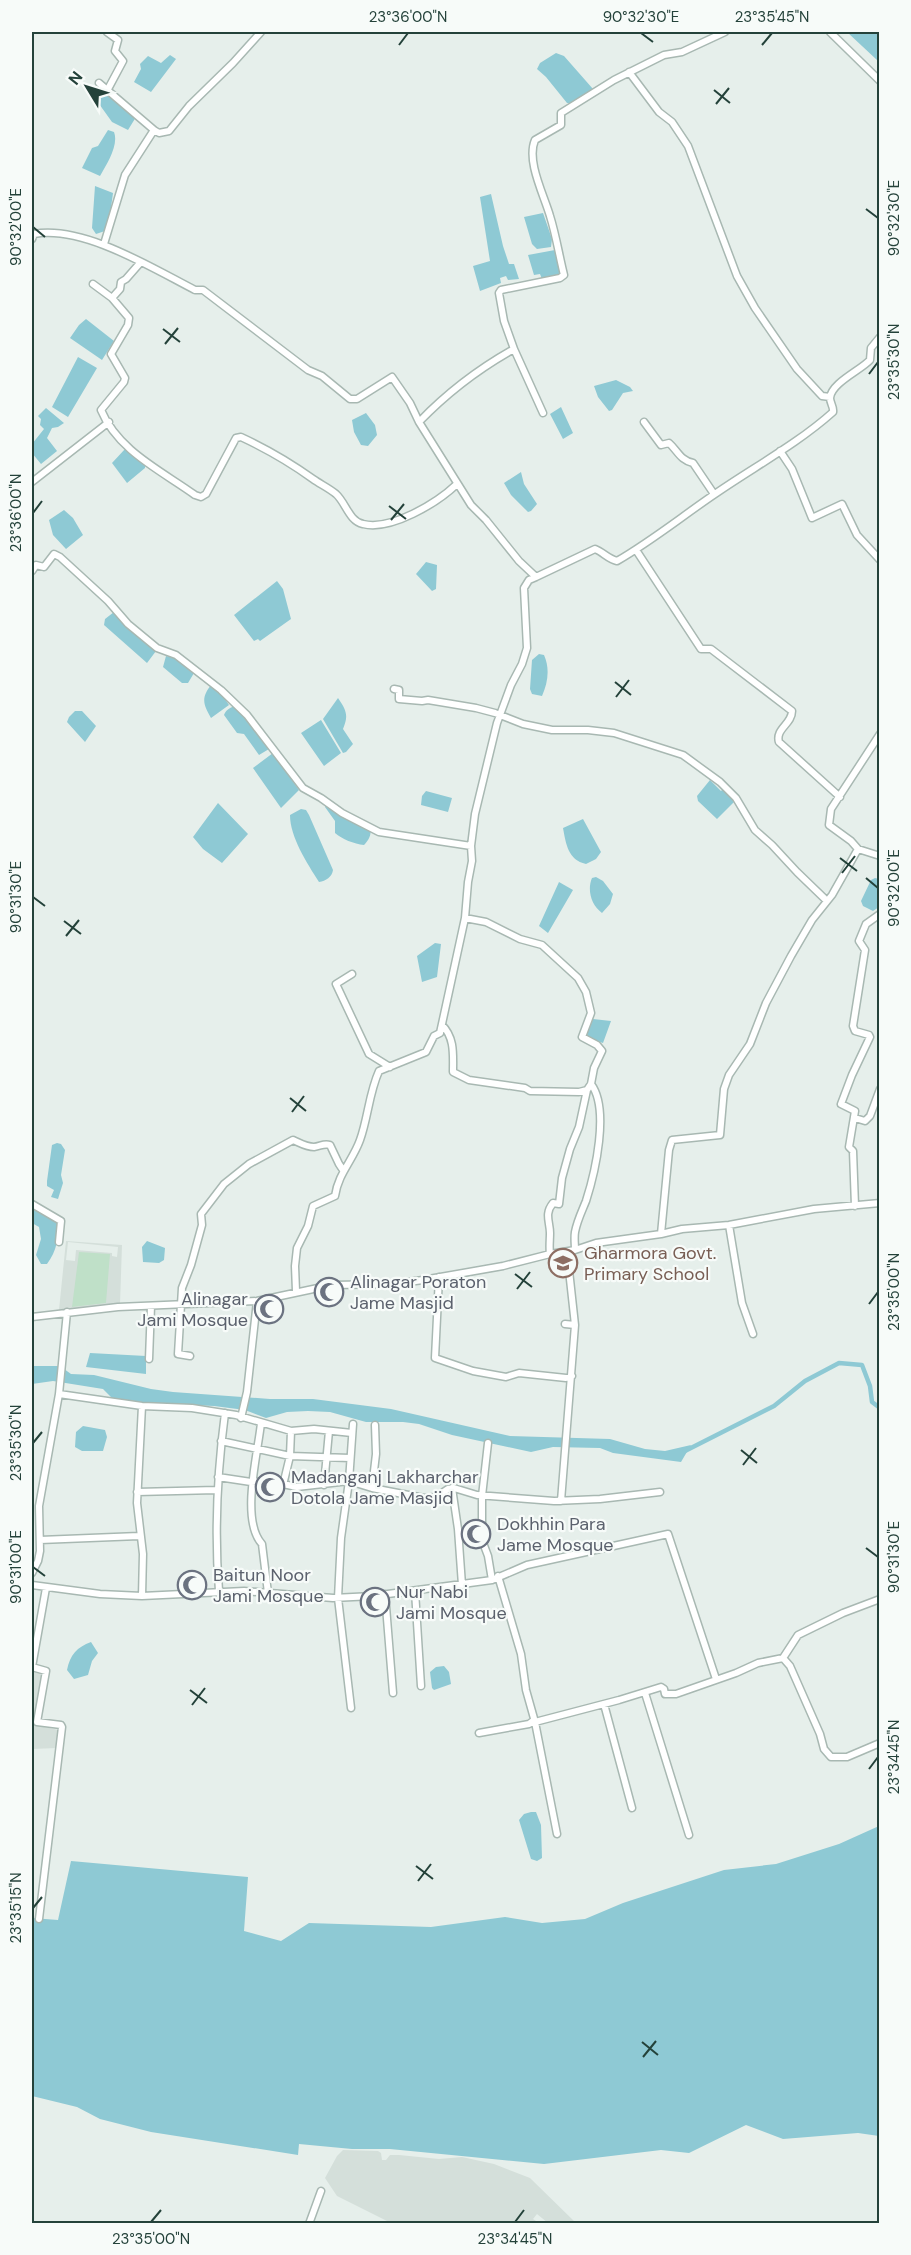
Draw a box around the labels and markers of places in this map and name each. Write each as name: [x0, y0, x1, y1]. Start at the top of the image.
place label: Gharmora Govt. Primary School: [584, 1241, 716, 1286]
school or university icon: Gharmora Govt. Primary School: [547, 1247, 579, 1279]
place label: Alinagar Poraton Jame Masjid: [350, 1270, 486, 1315]
mosque icon: Alinagar Poraton Jame Masjid: [313, 1276, 345, 1308]
place label: Alinagar Jami Mosque: [137, 1287, 248, 1332]
mosque icon: Alinagar Jami Mosque: [253, 1293, 285, 1325]
place label: Madanganj Lakharchar Dotola Jame Masjid: [291, 1465, 479, 1510]
mosque icon: Madanganj Lakharchar Dotola Jame Masjid: [254, 1471, 286, 1503]
place label: Dokhhin Para Jame Mosque: [497, 1512, 614, 1557]
mosque icon: Dokhhin Para Jame Mosque: [460, 1518, 492, 1550]
place label: Baitun Noor Jami Mosque: [213, 1563, 324, 1608]
mosque icon: Baitun Noor Jami Mosque: [176, 1569, 208, 1601]
place label: Nur Nabi Jami Mosque: [396, 1580, 507, 1625]
mosque icon: Nur Nabi Jami Mosque: [359, 1586, 391, 1618]

